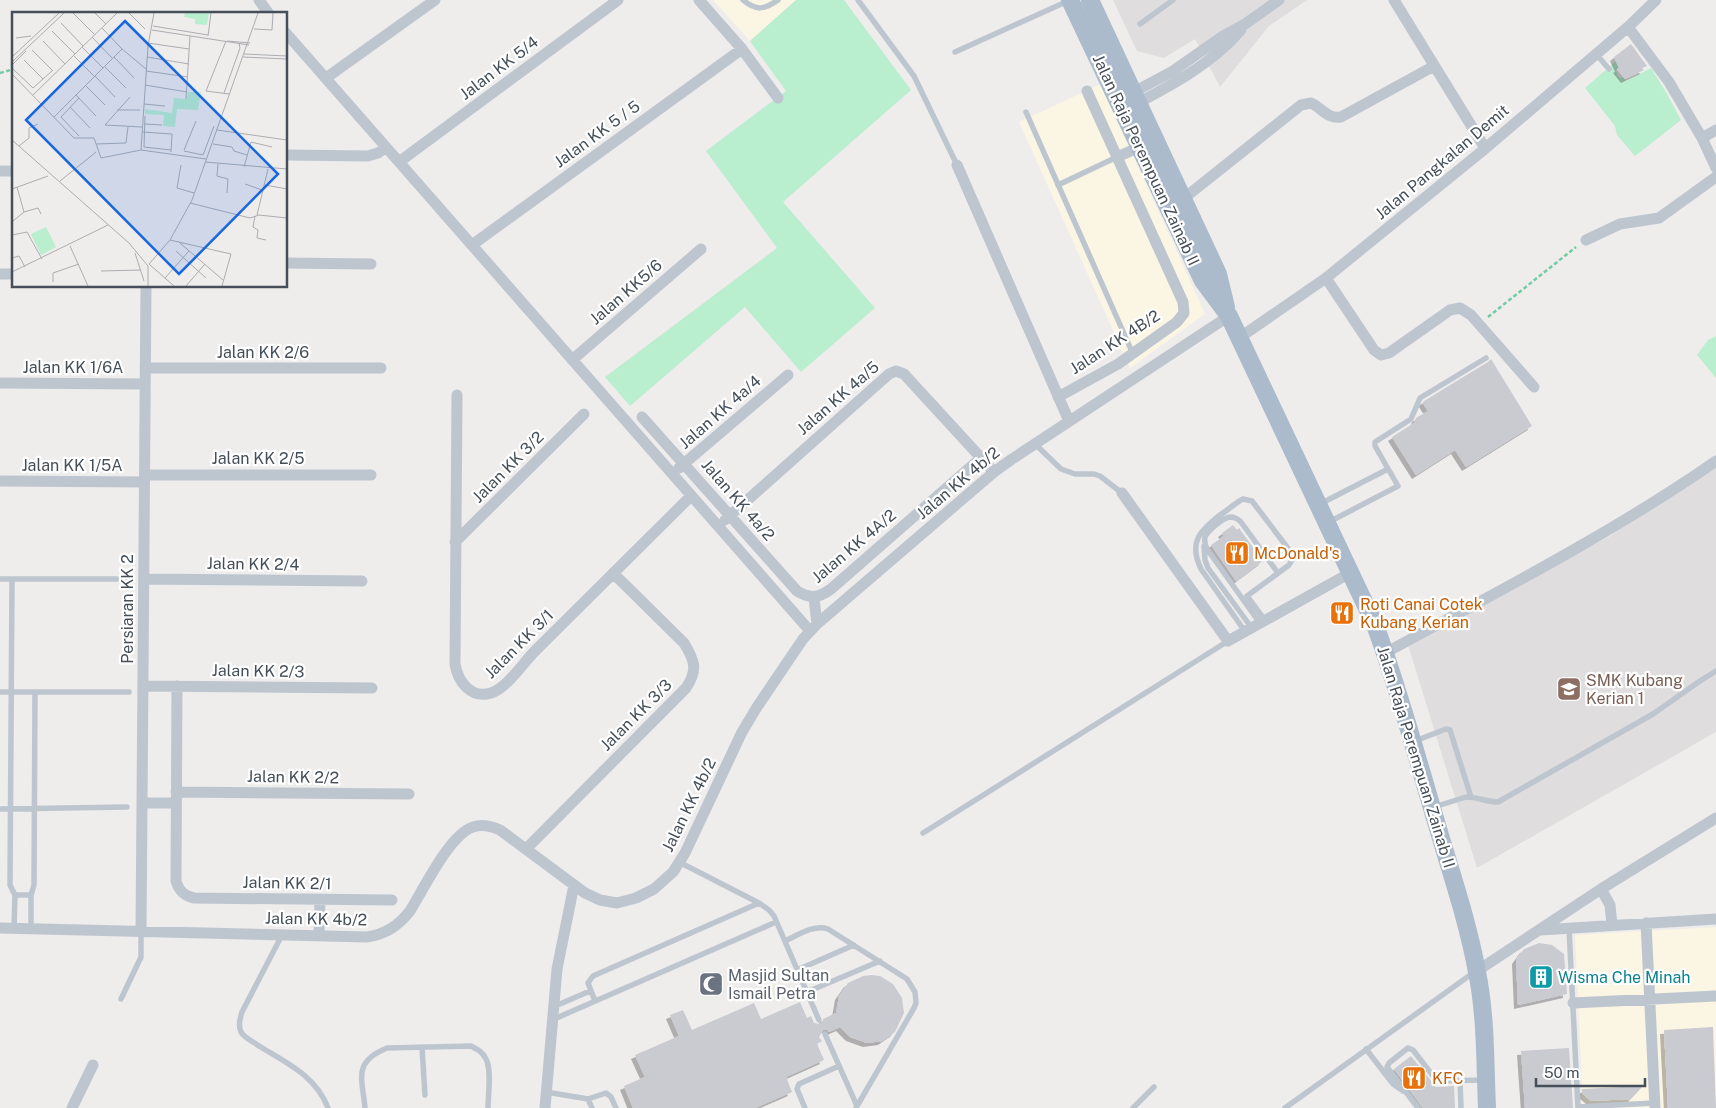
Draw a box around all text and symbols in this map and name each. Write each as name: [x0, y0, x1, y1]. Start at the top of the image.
inset map: [12, 12, 288, 288]
street label: Jalan KK 5/4: [456, 32, 542, 104]
street label: Jalan Raja Perempuan Zainab II: [1089, 51, 1203, 269]
street label: Jalan KK 5 / 5: [550, 97, 644, 171]
street label: Jalan Pangkalan Demit: [1371, 101, 1513, 223]
street label: Jalan KK5/6: [586, 255, 666, 329]
street label: Jalan KK 4B/2: [1066, 306, 1164, 378]
street label: Jalan KK 2/6: [217, 343, 309, 362]
street label: Jalan KK 4a/5: [793, 357, 883, 439]
street label: Jalan KK 1/6A: [23, 358, 123, 377]
street label: Jalan KK 4a/4: [675, 371, 765, 453]
street label: Jalan KK 3/2: [468, 427, 548, 507]
street label: Jalan KK 4b/2: [913, 443, 1003, 523]
street label: Jalan KK 2/5: [212, 449, 304, 468]
street label: Jalan KK 4a/2: [698, 455, 778, 545]
street label: Jalan KK 1/5A: [21, 456, 123, 475]
street label: Jalan KK 4A/2: [808, 505, 900, 587]
restaurant icon: McDonald's: [1224, 540, 1250, 566]
place label: McDonald's: [1254, 544, 1340, 563]
street label: Persiaran KK 2: [118, 554, 137, 664]
street label: Jalan KK 2/4: [206, 554, 300, 574]
place label: Roti Canai Cotek Kubang Kerian: [1360, 595, 1483, 632]
restaurant icon: Roti Canai Cotek Kubang Kerian: [1329, 600, 1355, 626]
street label: Jalan KK 3/1: [481, 606, 557, 682]
street label: Jalan Raja Perempuan Zainab II: [1373, 644, 1459, 870]
street label: Jalan KK 2/3: [211, 661, 305, 681]
place label: SMK Kubang Kerian 1: [1586, 671, 1683, 708]
street label: Jalan KK 3/3: [596, 675, 676, 755]
school or university icon: SMK Kubang Kerian 1: [1556, 676, 1582, 702]
street label: Jalan KK 4b/2: [658, 755, 720, 855]
street label: Jalan KK 2/2: [247, 767, 339, 787]
street label: Jalan KK 2/1: [242, 873, 332, 893]
street label: Jalan KK 4b/2: [265, 909, 367, 929]
building icon: Wisma Che Minah: [1528, 964, 1554, 990]
place label: Masjid Sultan Ismail Petra: [728, 966, 829, 1003]
place label: Wisma Che Minah: [1558, 968, 1690, 987]
mosque icon: Masjid Sultan Ismail Petra: [698, 971, 724, 997]
scale bar: [1536, 1056, 1645, 1088]
text: 50 m: [1544, 1064, 1579, 1081]
restaurant icon: KFC: [1401, 1065, 1427, 1091]
place label: KFC: [1432, 1069, 1463, 1088]

